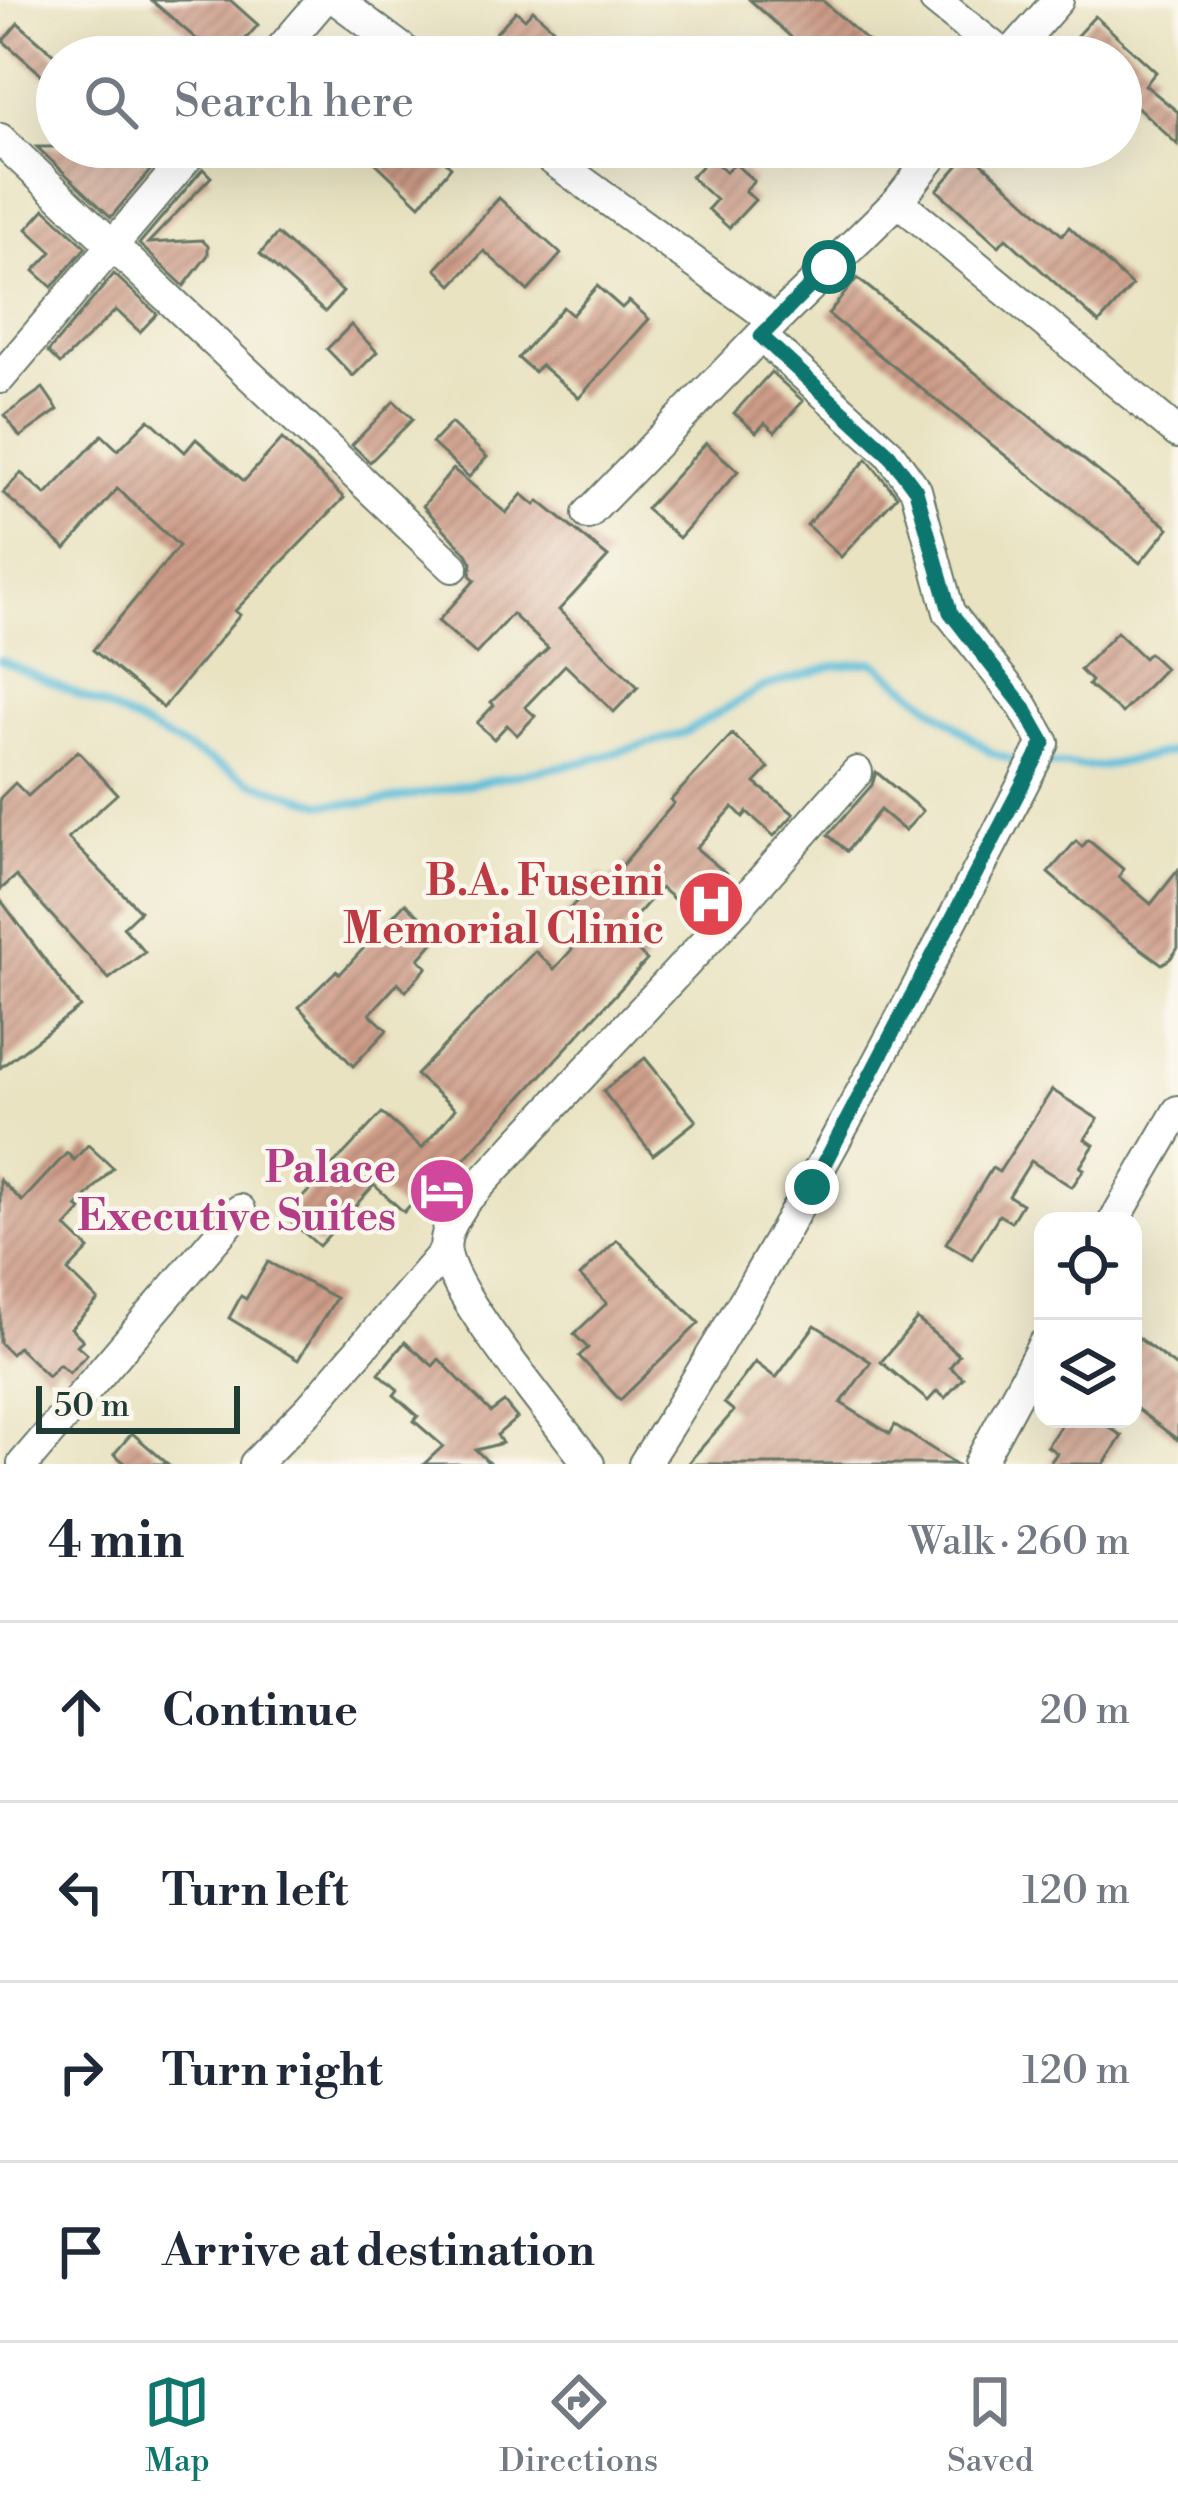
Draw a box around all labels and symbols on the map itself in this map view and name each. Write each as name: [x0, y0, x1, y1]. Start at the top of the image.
route start: [802, 240, 856, 294]
place label: B.A. Fuseini Memorial Clinic: [343, 856, 664, 957]
hospital icon: B.A. Fuseini Memorial Clinic: [676, 869, 746, 939]
place label: Palace Executive Suites: [77, 1143, 396, 1244]
hotel icon: Palace Executive Suites: [407, 1156, 477, 1226]
route end: [785, 1160, 839, 1214]
scale bar: [36, 1380, 240, 1433]

